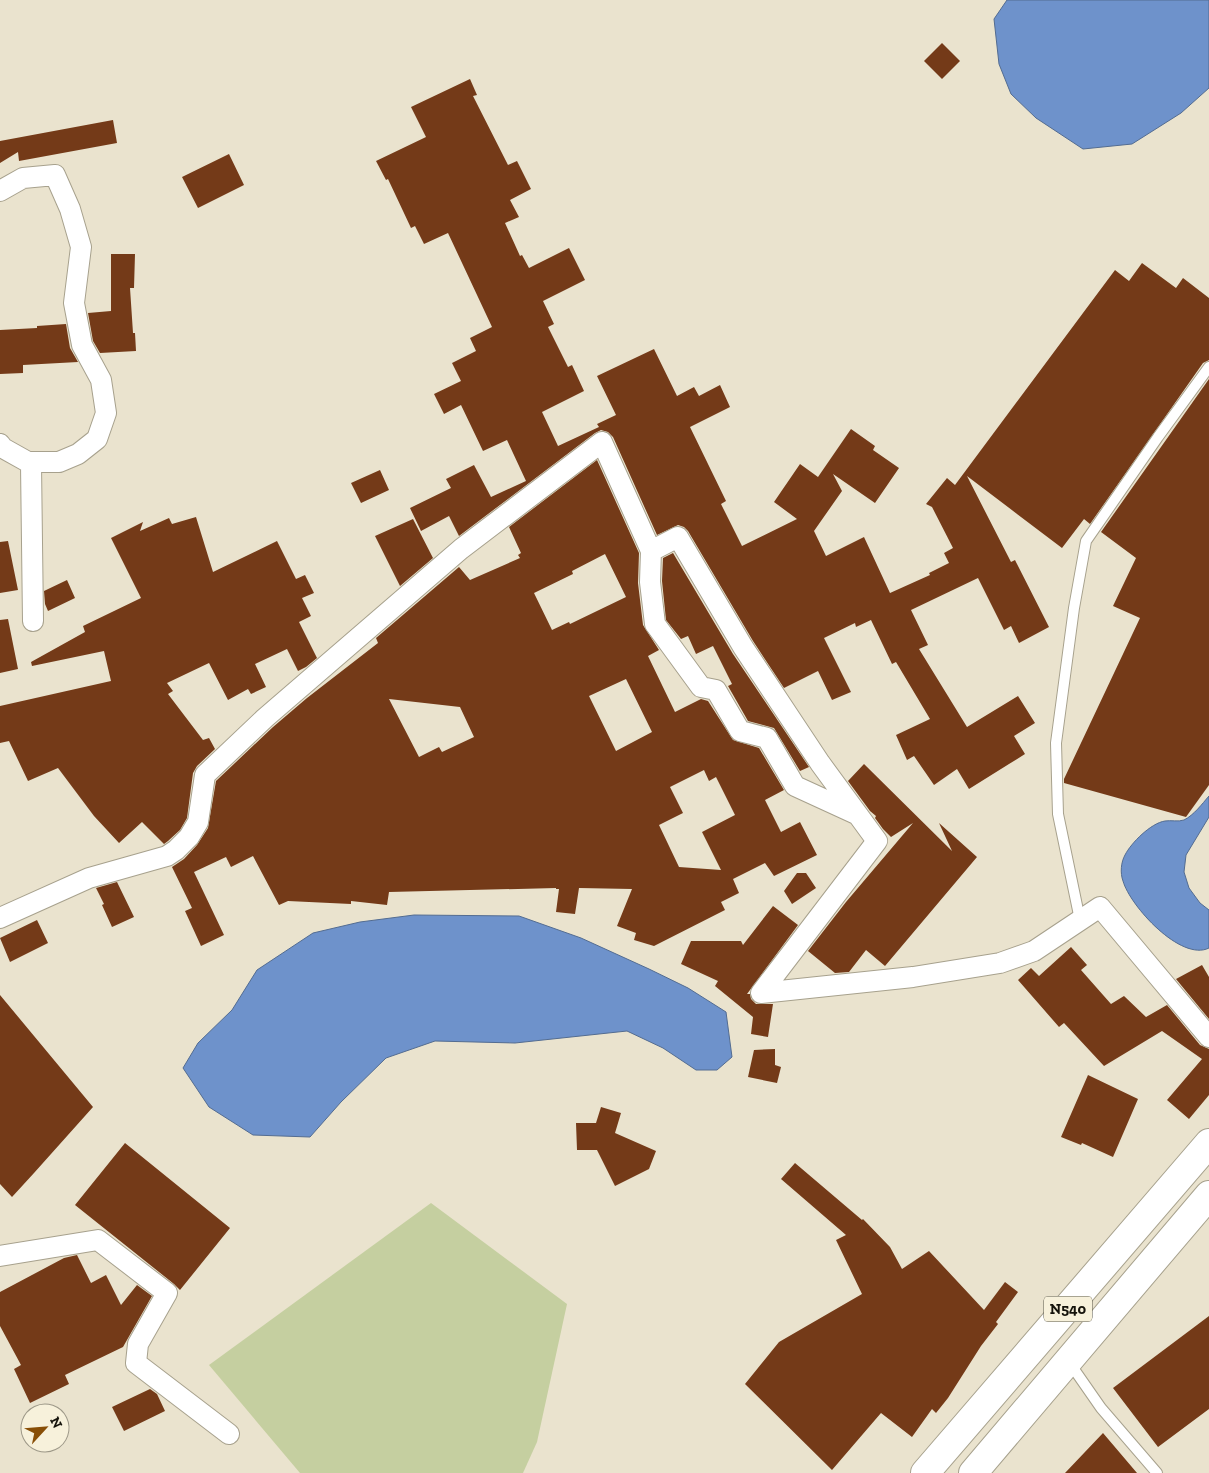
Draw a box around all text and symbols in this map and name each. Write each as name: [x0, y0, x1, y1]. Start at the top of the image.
road number: N540: [1044, 1296, 1092, 1322]
north arrow: [20, 1403, 70, 1453]
text: N: [46, 1414, 66, 1431]

